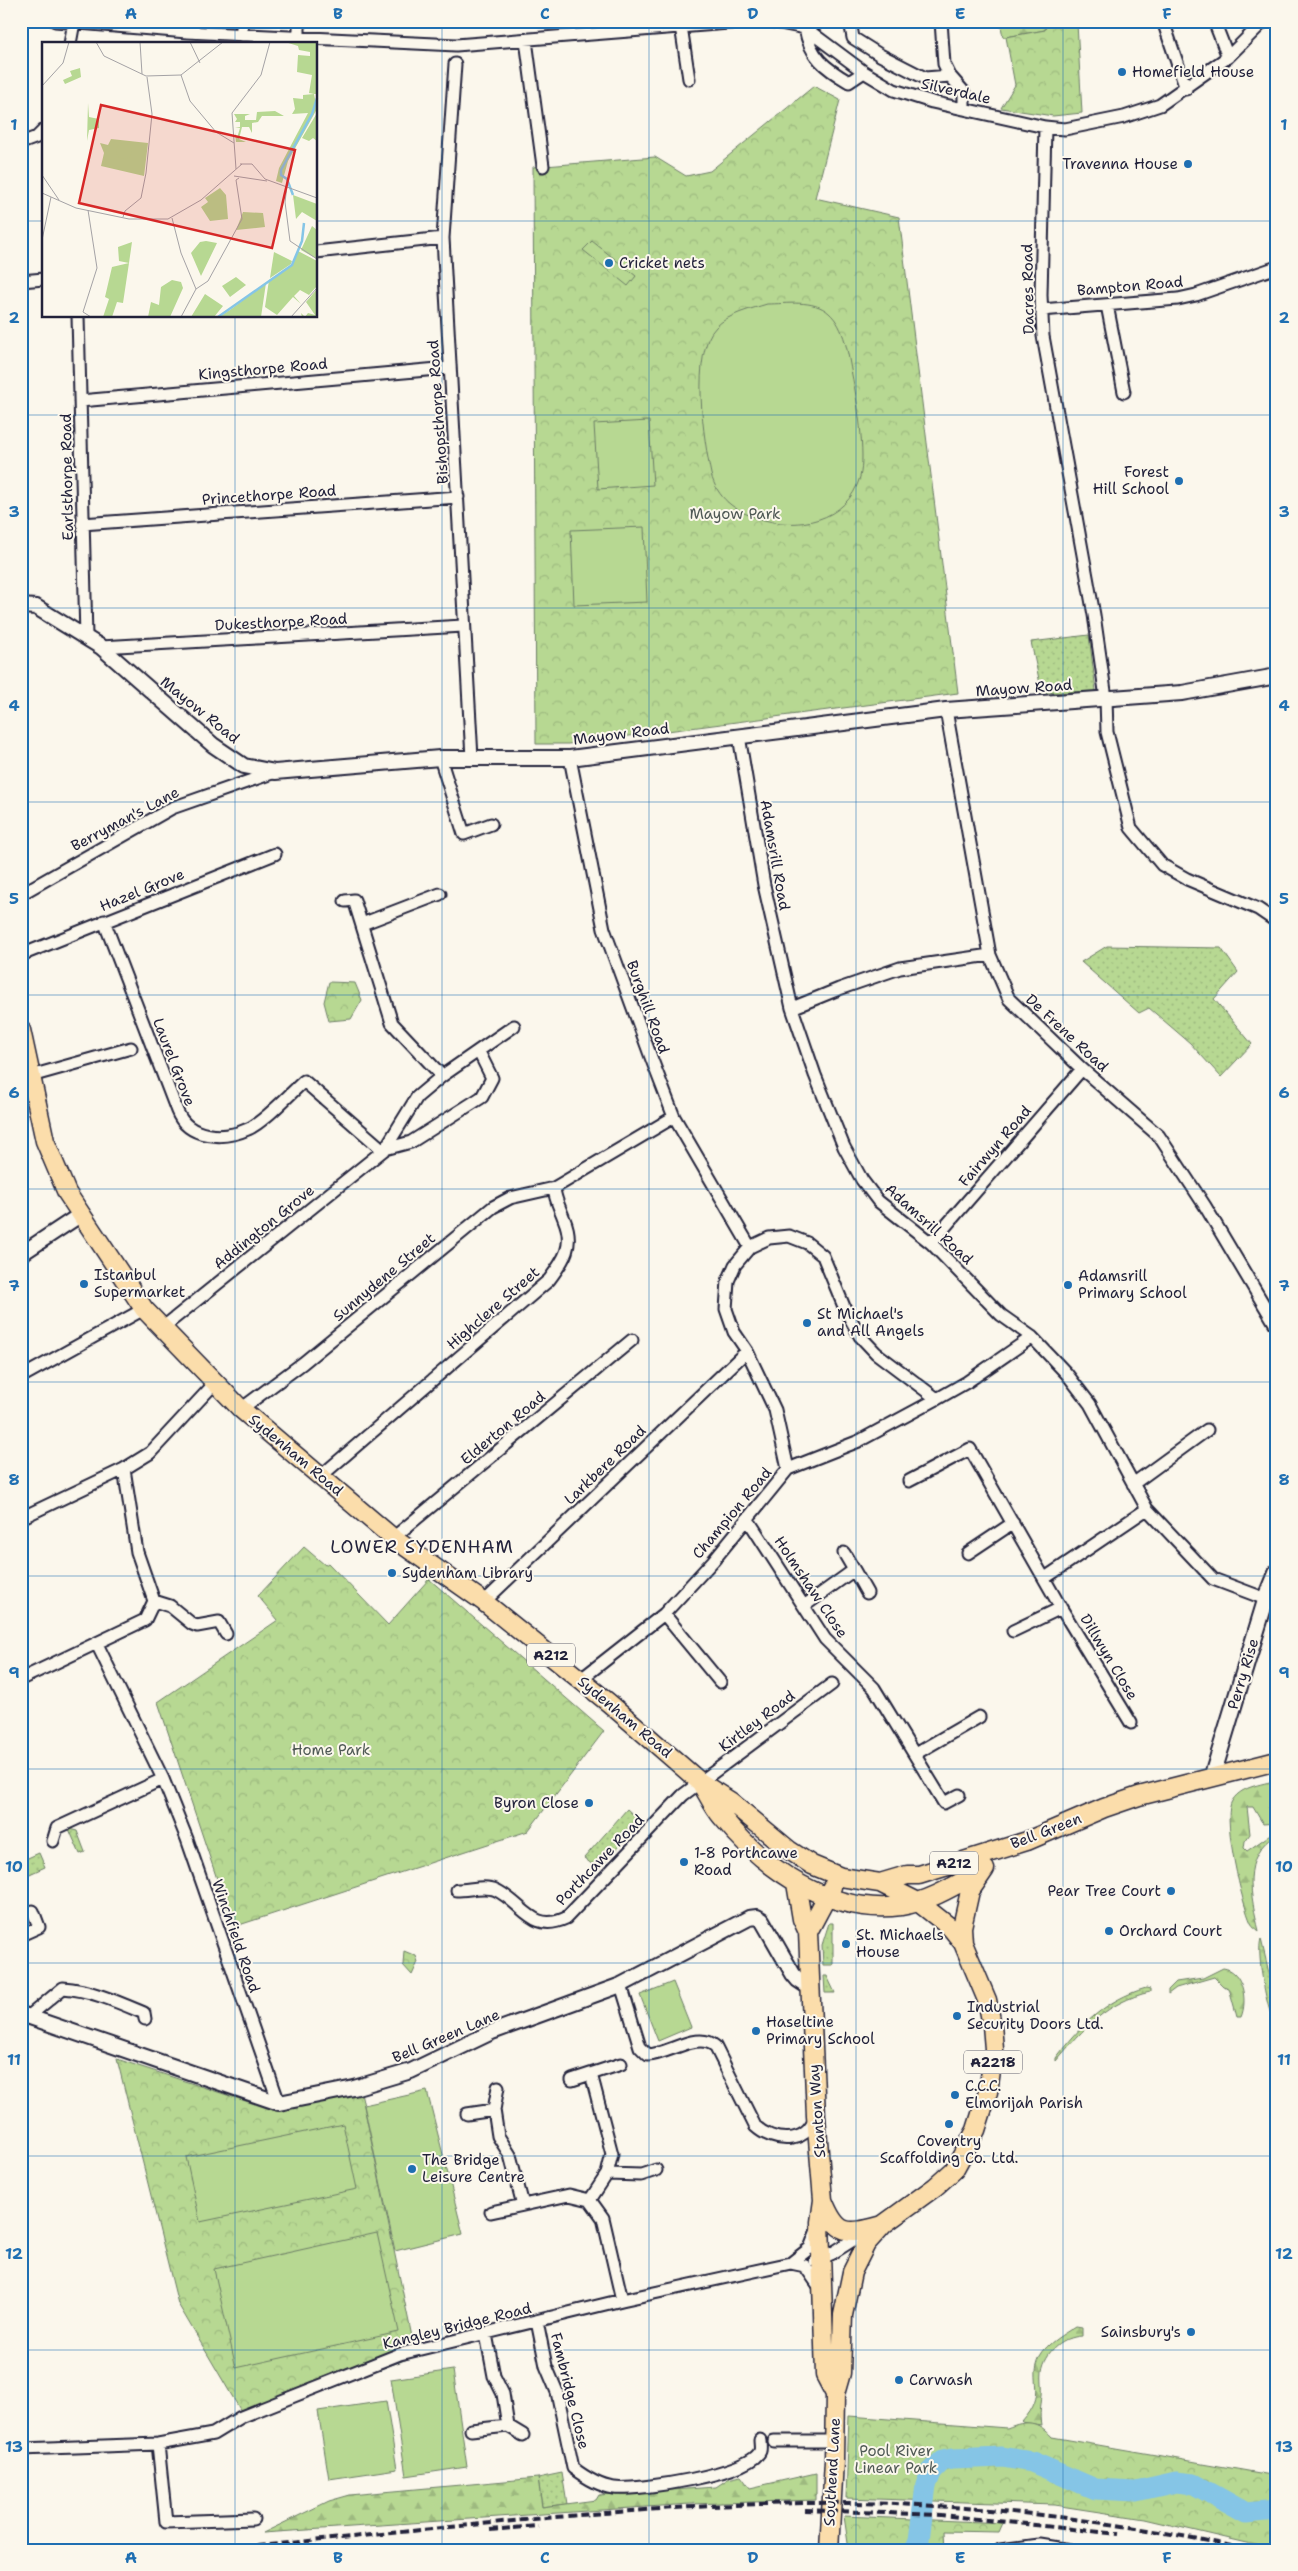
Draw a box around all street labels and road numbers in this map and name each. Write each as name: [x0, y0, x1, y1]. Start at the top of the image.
street label: Silverdale: [919, 73, 993, 109]
street label: Dacres Road: [1017, 243, 1039, 335]
street label: Bampton Road: [1076, 271, 1184, 301]
street label: Bishopsthorpe Road: [423, 339, 453, 485]
street label: Kingsthorpe Road: [198, 353, 329, 385]
street label: Earlsthorpe Road: [56, 413, 78, 541]
street label: Princethorpe Road: [201, 480, 337, 510]
street label: Dukesthorpe Road: [214, 609, 348, 635]
street label: Mayow Road: [156, 672, 244, 748]
street label: Mayow Road: [975, 675, 1073, 701]
street label: Mayow Road: [572, 718, 671, 750]
street label: Berryman's Lane: [67, 782, 183, 856]
street label: Adamsrill Road: [755, 798, 795, 912]
street label: Hazel Grove: [97, 864, 187, 916]
street label: Burghill Road: [622, 958, 674, 1057]
street label: De Frene Road: [1021, 990, 1113, 1077]
street label: Laurel Grove: [148, 1015, 200, 1109]
street label: Fairwyn Road: [954, 1101, 1036, 1191]
street label: Adamsrill Road: [881, 1179, 978, 1269]
street label: Addington Grove: [209, 1180, 319, 1274]
street label: Sunnydene Street: [329, 1228, 439, 1326]
street label: Highclere Street: [442, 1262, 544, 1354]
street label: Elderton Road: [456, 1386, 550, 1469]
street label: Sydenham Road: [245, 1410, 348, 1501]
street label: Larkbere Road: [560, 1420, 651, 1509]
street label: Champion Road: [688, 1463, 777, 1563]
street label: Holmshaw Close: [770, 1532, 852, 1642]
street label: Dillwyn Close: [1076, 1610, 1142, 1704]
street label: Perry Rise: [1223, 1636, 1263, 1712]
road number: A212: [527, 1644, 575, 1666]
street label: Sydenham Road: [574, 1672, 677, 1763]
street label: Kirtley Road: [715, 1685, 800, 1756]
street label: Bell Green: [1008, 1808, 1084, 1854]
street label: Porthcawe Road: [551, 1810, 649, 1910]
road number: A212: [930, 1852, 978, 1875]
street label: Winchfield Road: [207, 1877, 265, 1996]
street label: Bell Green Lane: [389, 2004, 503, 2068]
road number: A2218: [964, 2050, 1022, 2074]
street label: Stanton Way: [804, 2064, 830, 2158]
street label: Kangley Bridge Road: [381, 2298, 534, 2354]
street label: Fambridge Close: [546, 2331, 594, 2451]
street label: Southend Lane: [819, 2417, 845, 2527]

